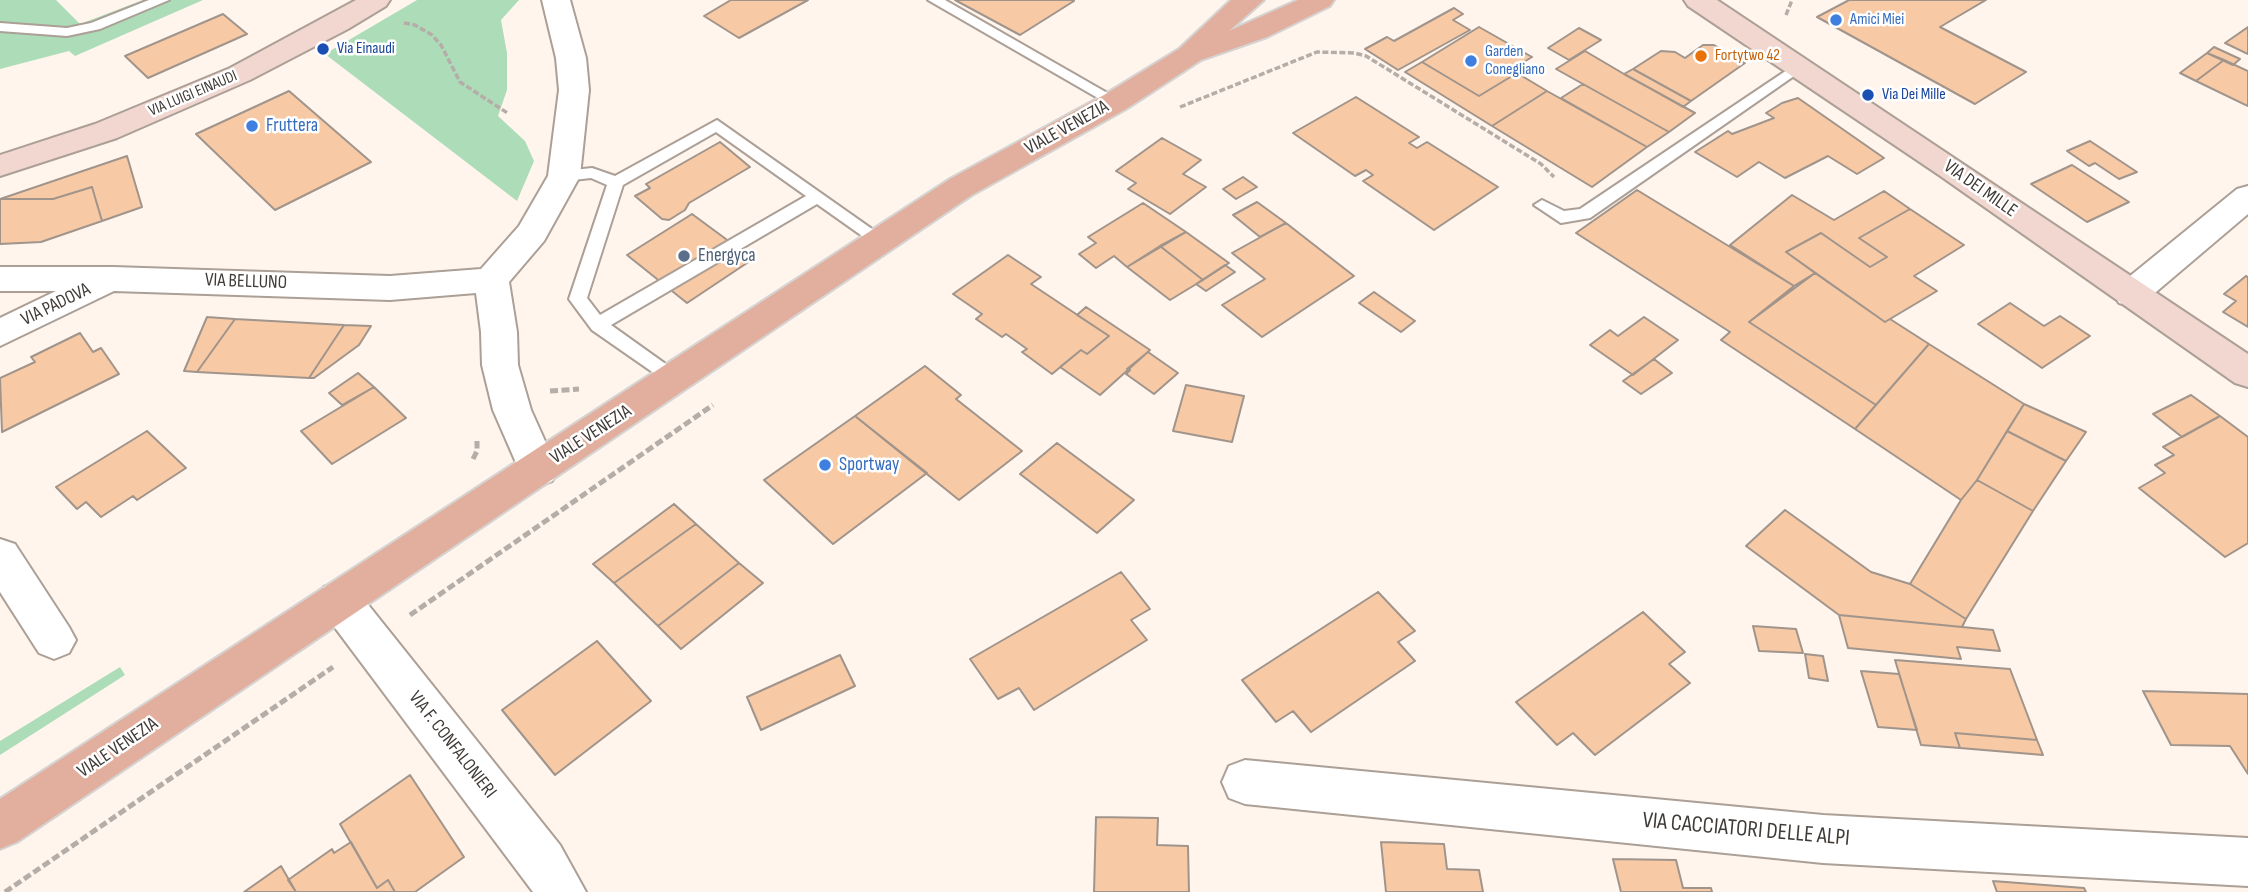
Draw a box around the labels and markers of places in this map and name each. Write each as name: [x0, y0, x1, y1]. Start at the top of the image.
place label: Amici Miei: [1850, 10, 1904, 30]
marker: Amici Miei: [1828, 12, 1844, 28]
place label: Via Einaudi: [337, 39, 395, 59]
marker: Via Einaudi: [315, 41, 331, 57]
place label: Garden Conegliano: [1485, 42, 1545, 80]
place label: Fortytwo 42: [1715, 46, 1780, 66]
marker: Fortytwo 42: [1693, 48, 1709, 64]
marker: Garden Conegliano: [1463, 53, 1479, 69]
place label: Via Dei Mille: [1882, 85, 1946, 105]
marker: Via Dei Mille: [1860, 87, 1876, 103]
place label: Fruttera: [266, 115, 318, 137]
marker: Fruttera: [244, 118, 260, 134]
place label: Energyca: [698, 245, 756, 267]
marker: Energyca: [676, 248, 692, 264]
place label: Sportway: [839, 454, 899, 476]
marker: Sportway: [817, 457, 833, 473]

